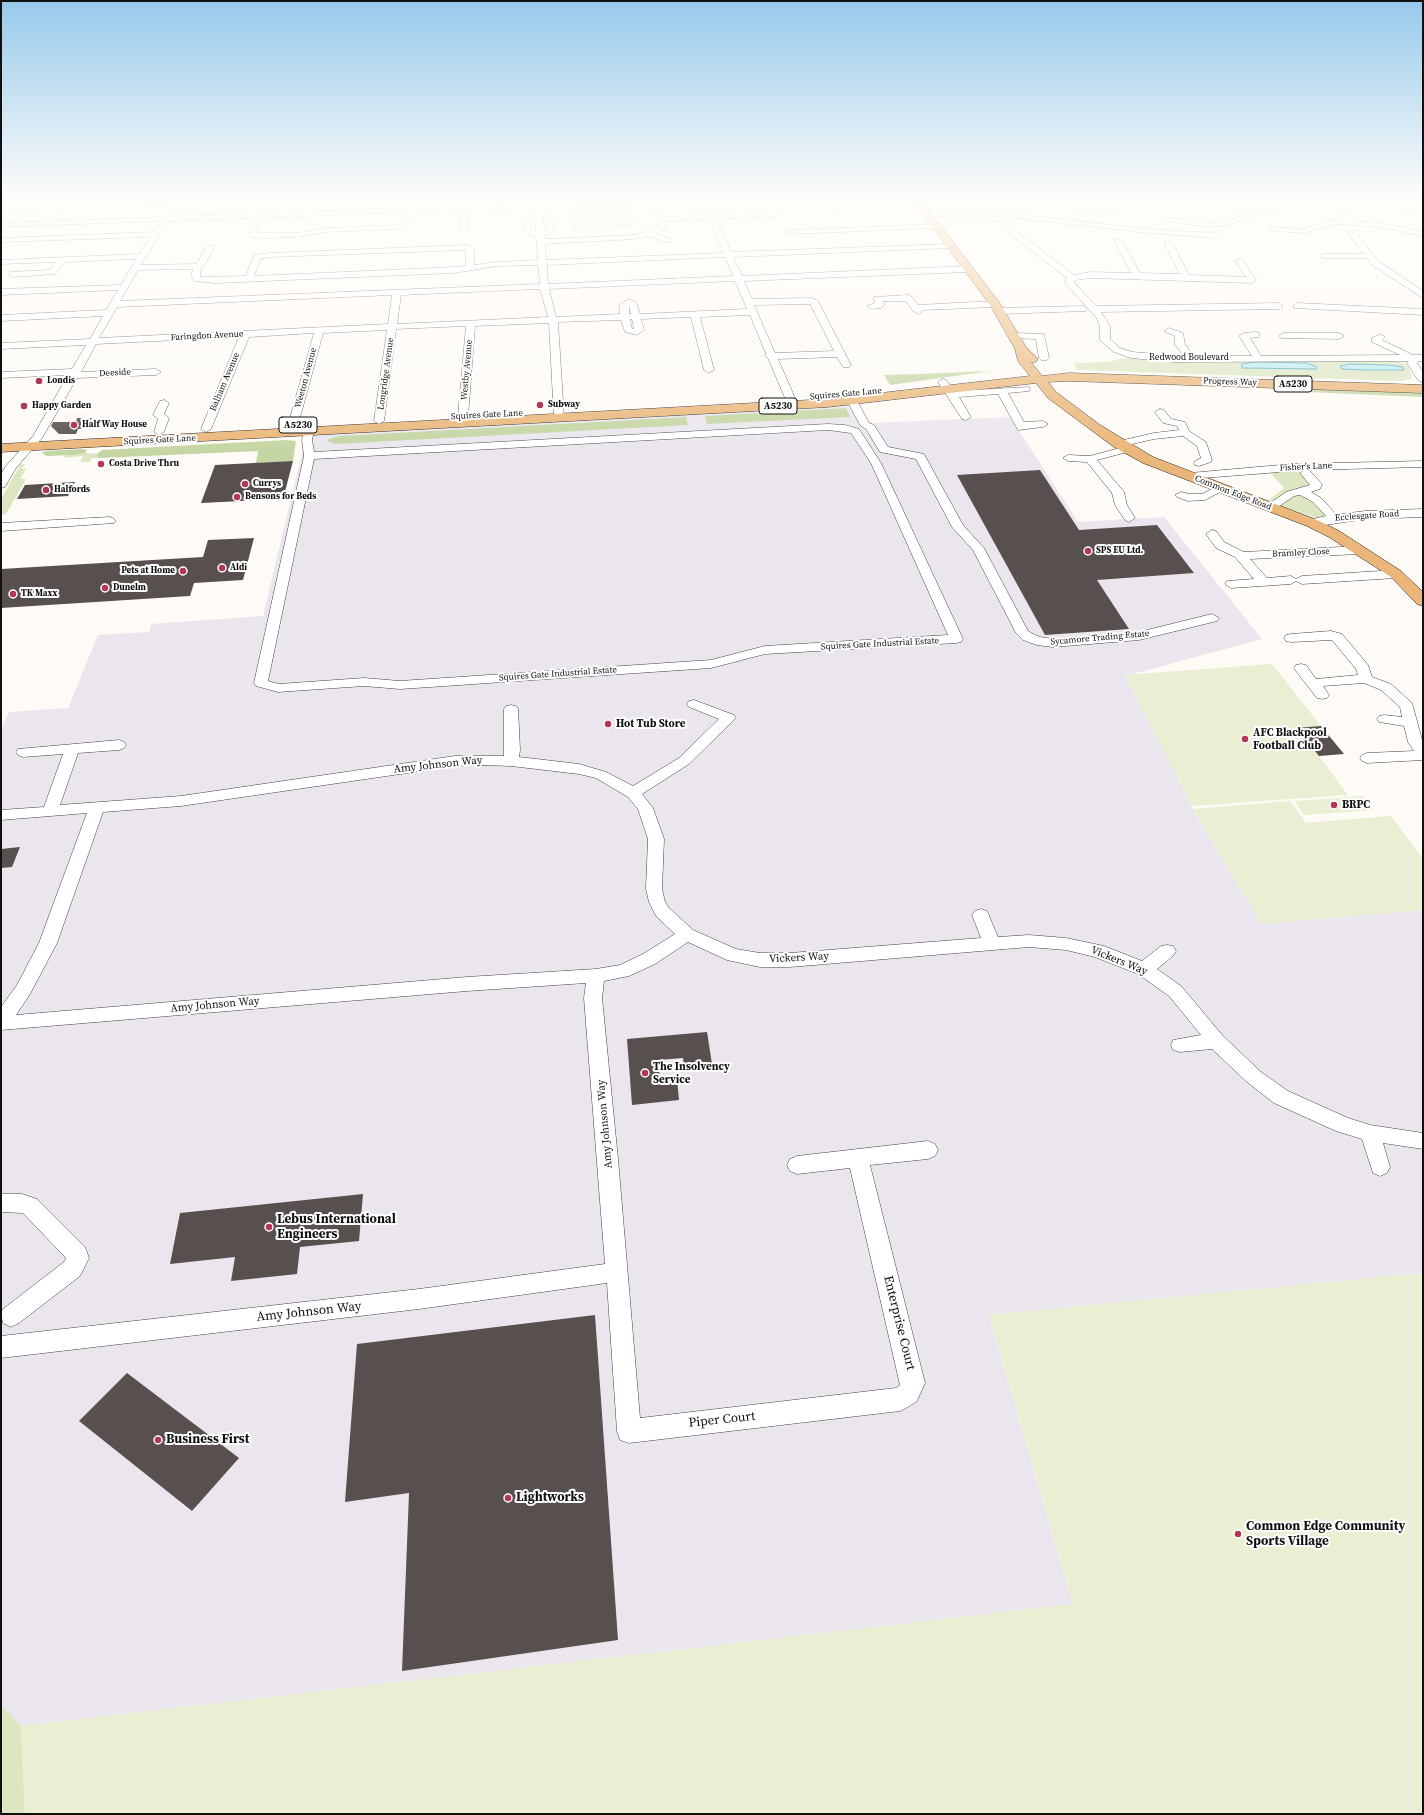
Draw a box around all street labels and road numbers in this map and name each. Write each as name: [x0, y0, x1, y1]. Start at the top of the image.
street label: Faringdon Avenue: [170, 329, 244, 343]
street label: Longridge Avenue: [376, 337, 396, 411]
street label: Westby Avenue: [459, 339, 475, 401]
street label: Weeton Avenue: [293, 347, 319, 409]
street label: Balham Avenue: [208, 351, 242, 413]
street label: Redwood Boulevard: [1149, 353, 1229, 363]
street label: Deeside: [99, 367, 131, 379]
street label: Progress Way: [1203, 376, 1257, 388]
road number: A5230: [1274, 376, 1312, 392]
street label: Squires Gate Lane: [810, 385, 882, 403]
road number: A5230: [759, 398, 797, 414]
street label: Squires Gate Lane: [451, 408, 523, 422]
road number: A5230: [279, 417, 317, 433]
street label: Squires Gate Lane: [124, 433, 196, 447]
street label: Fisher's Lane: [1279, 460, 1333, 474]
street label: Common Edge Road: [1193, 473, 1273, 513]
street label: Ecclesgate Road: [1335, 508, 1399, 524]
street label: Bramley Close: [1272, 546, 1330, 560]
street label: Sycamore Trading Estate: [1050, 628, 1150, 648]
street label: Squires Gate Industrial Estate: [821, 636, 939, 652]
street label: Squires Gate Industrial Estate: [499, 664, 617, 684]
street label: Amy Johnson Way: [393, 754, 483, 776]
street label: Vickers Way: [1089, 944, 1149, 978]
street label: Vickers Way: [769, 950, 829, 966]
street label: Amy Johnson Way: [170, 995, 260, 1015]
street label: Amy Johnson Way: [595, 1079, 615, 1169]
street label: Enterprise Court: [880, 1274, 918, 1372]
street label: Amy Johnson Way: [256, 1299, 362, 1325]
street label: Piper Court: [688, 1409, 756, 1431]

